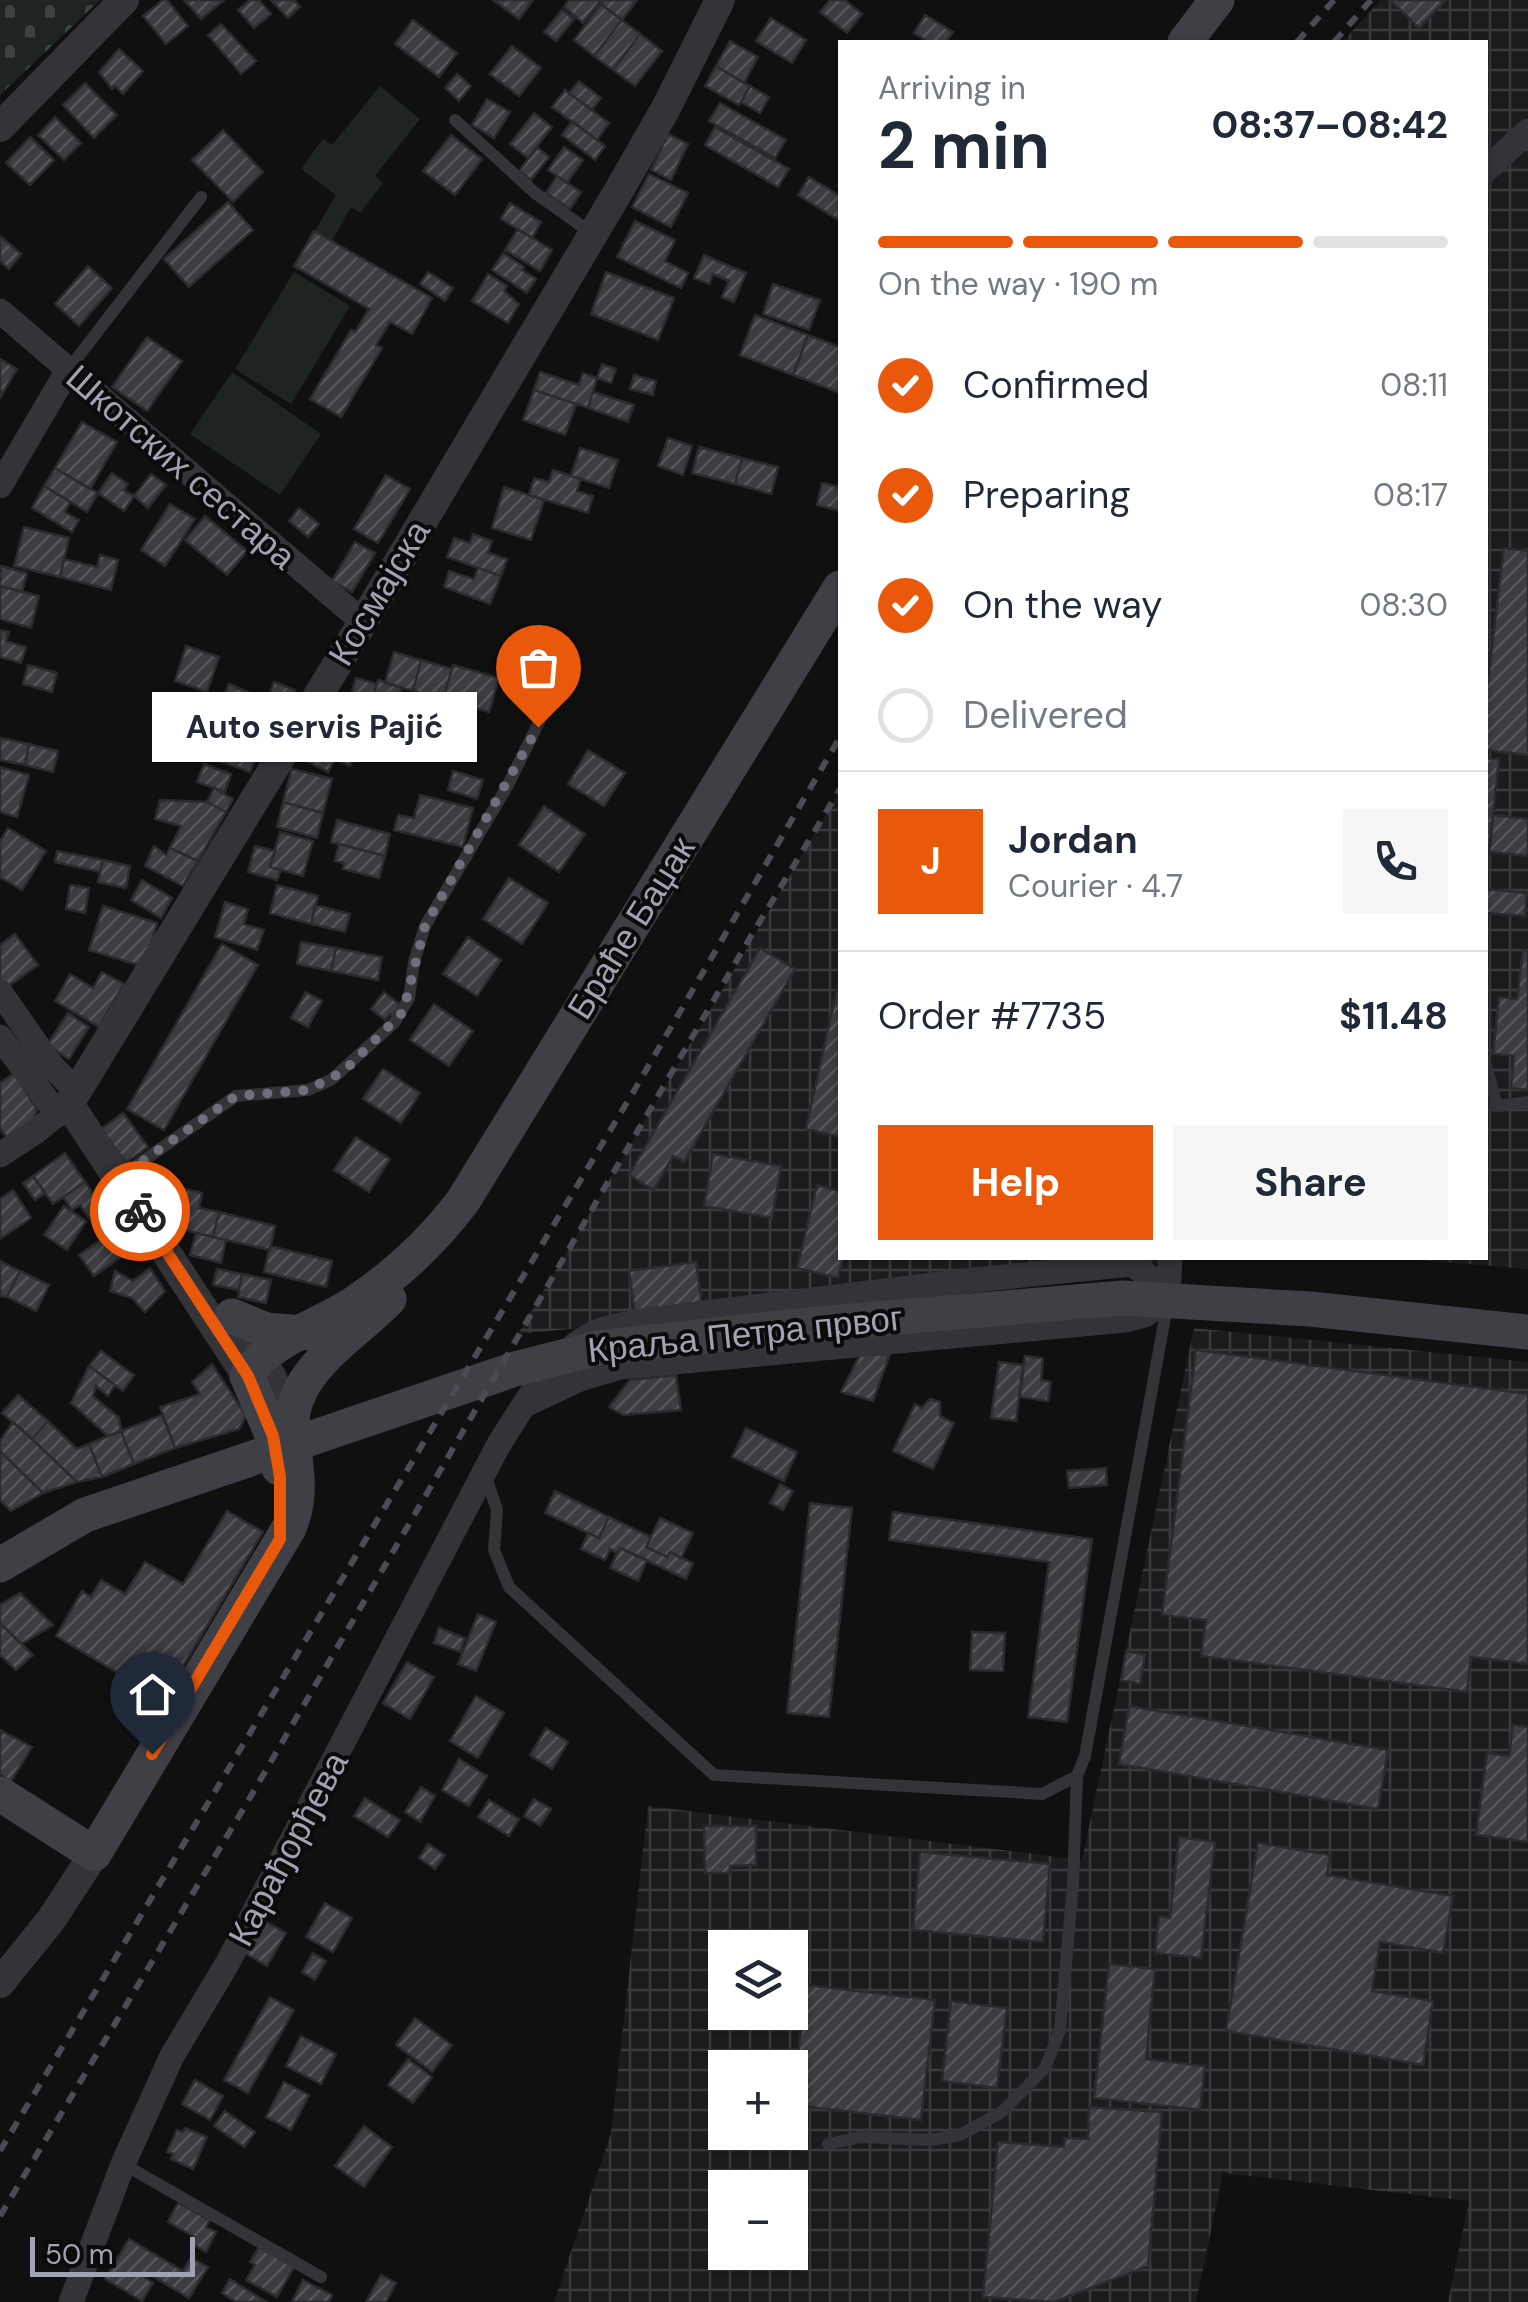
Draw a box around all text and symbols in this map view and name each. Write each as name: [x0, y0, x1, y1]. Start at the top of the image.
text: Arriving in: [878, 67, 1026, 109]
text: 08:37–08:42: [1211, 100, 1448, 150]
text: 2 min: [878, 104, 1050, 188]
text: On the way · 190 m: [878, 263, 1158, 305]
street label: Шкотских сестара: [57, 355, 306, 580]
icon: check: [878, 358, 933, 413]
text: Confirmed: [963, 360, 1149, 410]
text: 08:11: [1380, 364, 1448, 406]
icon: check: [878, 468, 933, 523]
text: Preparing: [963, 470, 1131, 520]
text: 08:17: [1373, 474, 1448, 516]
street label: Космајска: [318, 511, 441, 674]
icon: check: [878, 578, 933, 633]
text: On the way: [963, 580, 1162, 630]
text: 08:30: [1359, 584, 1448, 626]
pin: [496, 625, 581, 728]
icon: bag: [511, 640, 566, 695]
text: Delivered: [963, 690, 1128, 740]
callout: Auto servis Pajić: [153, 692, 478, 762]
text: Auto servis Pajić: [186, 706, 443, 748]
button: phone: [1343, 809, 1448, 914]
text: Jordan: [1008, 815, 1138, 865]
street label: Браће Баџак: [557, 828, 706, 1028]
text: J: [920, 836, 941, 886]
text: Courier · 4.7: [1008, 865, 1183, 907]
text: Order #7735: [878, 991, 1106, 1041]
text: $11.48: [1339, 991, 1448, 1041]
button: Help: [878, 1125, 1153, 1240]
button: Share: [1173, 1125, 1448, 1240]
courier: [90, 1161, 190, 1261]
icon: bike: [113, 1184, 168, 1239]
street label: Краља Петра првог: [585, 1295, 905, 1373]
pin: [110, 1652, 195, 1755]
icon: home: [125, 1667, 180, 1722]
street label: Карађорђева: [218, 1743, 359, 1954]
map controls: [708, 1930, 808, 2270]
button: layers: [708, 1930, 808, 2030]
button: +: [708, 2050, 808, 2150]
button: −: [708, 2170, 808, 2270]
scale bar: [30, 2232, 195, 2276]
text: 50 m: [45, 2236, 114, 2273]

